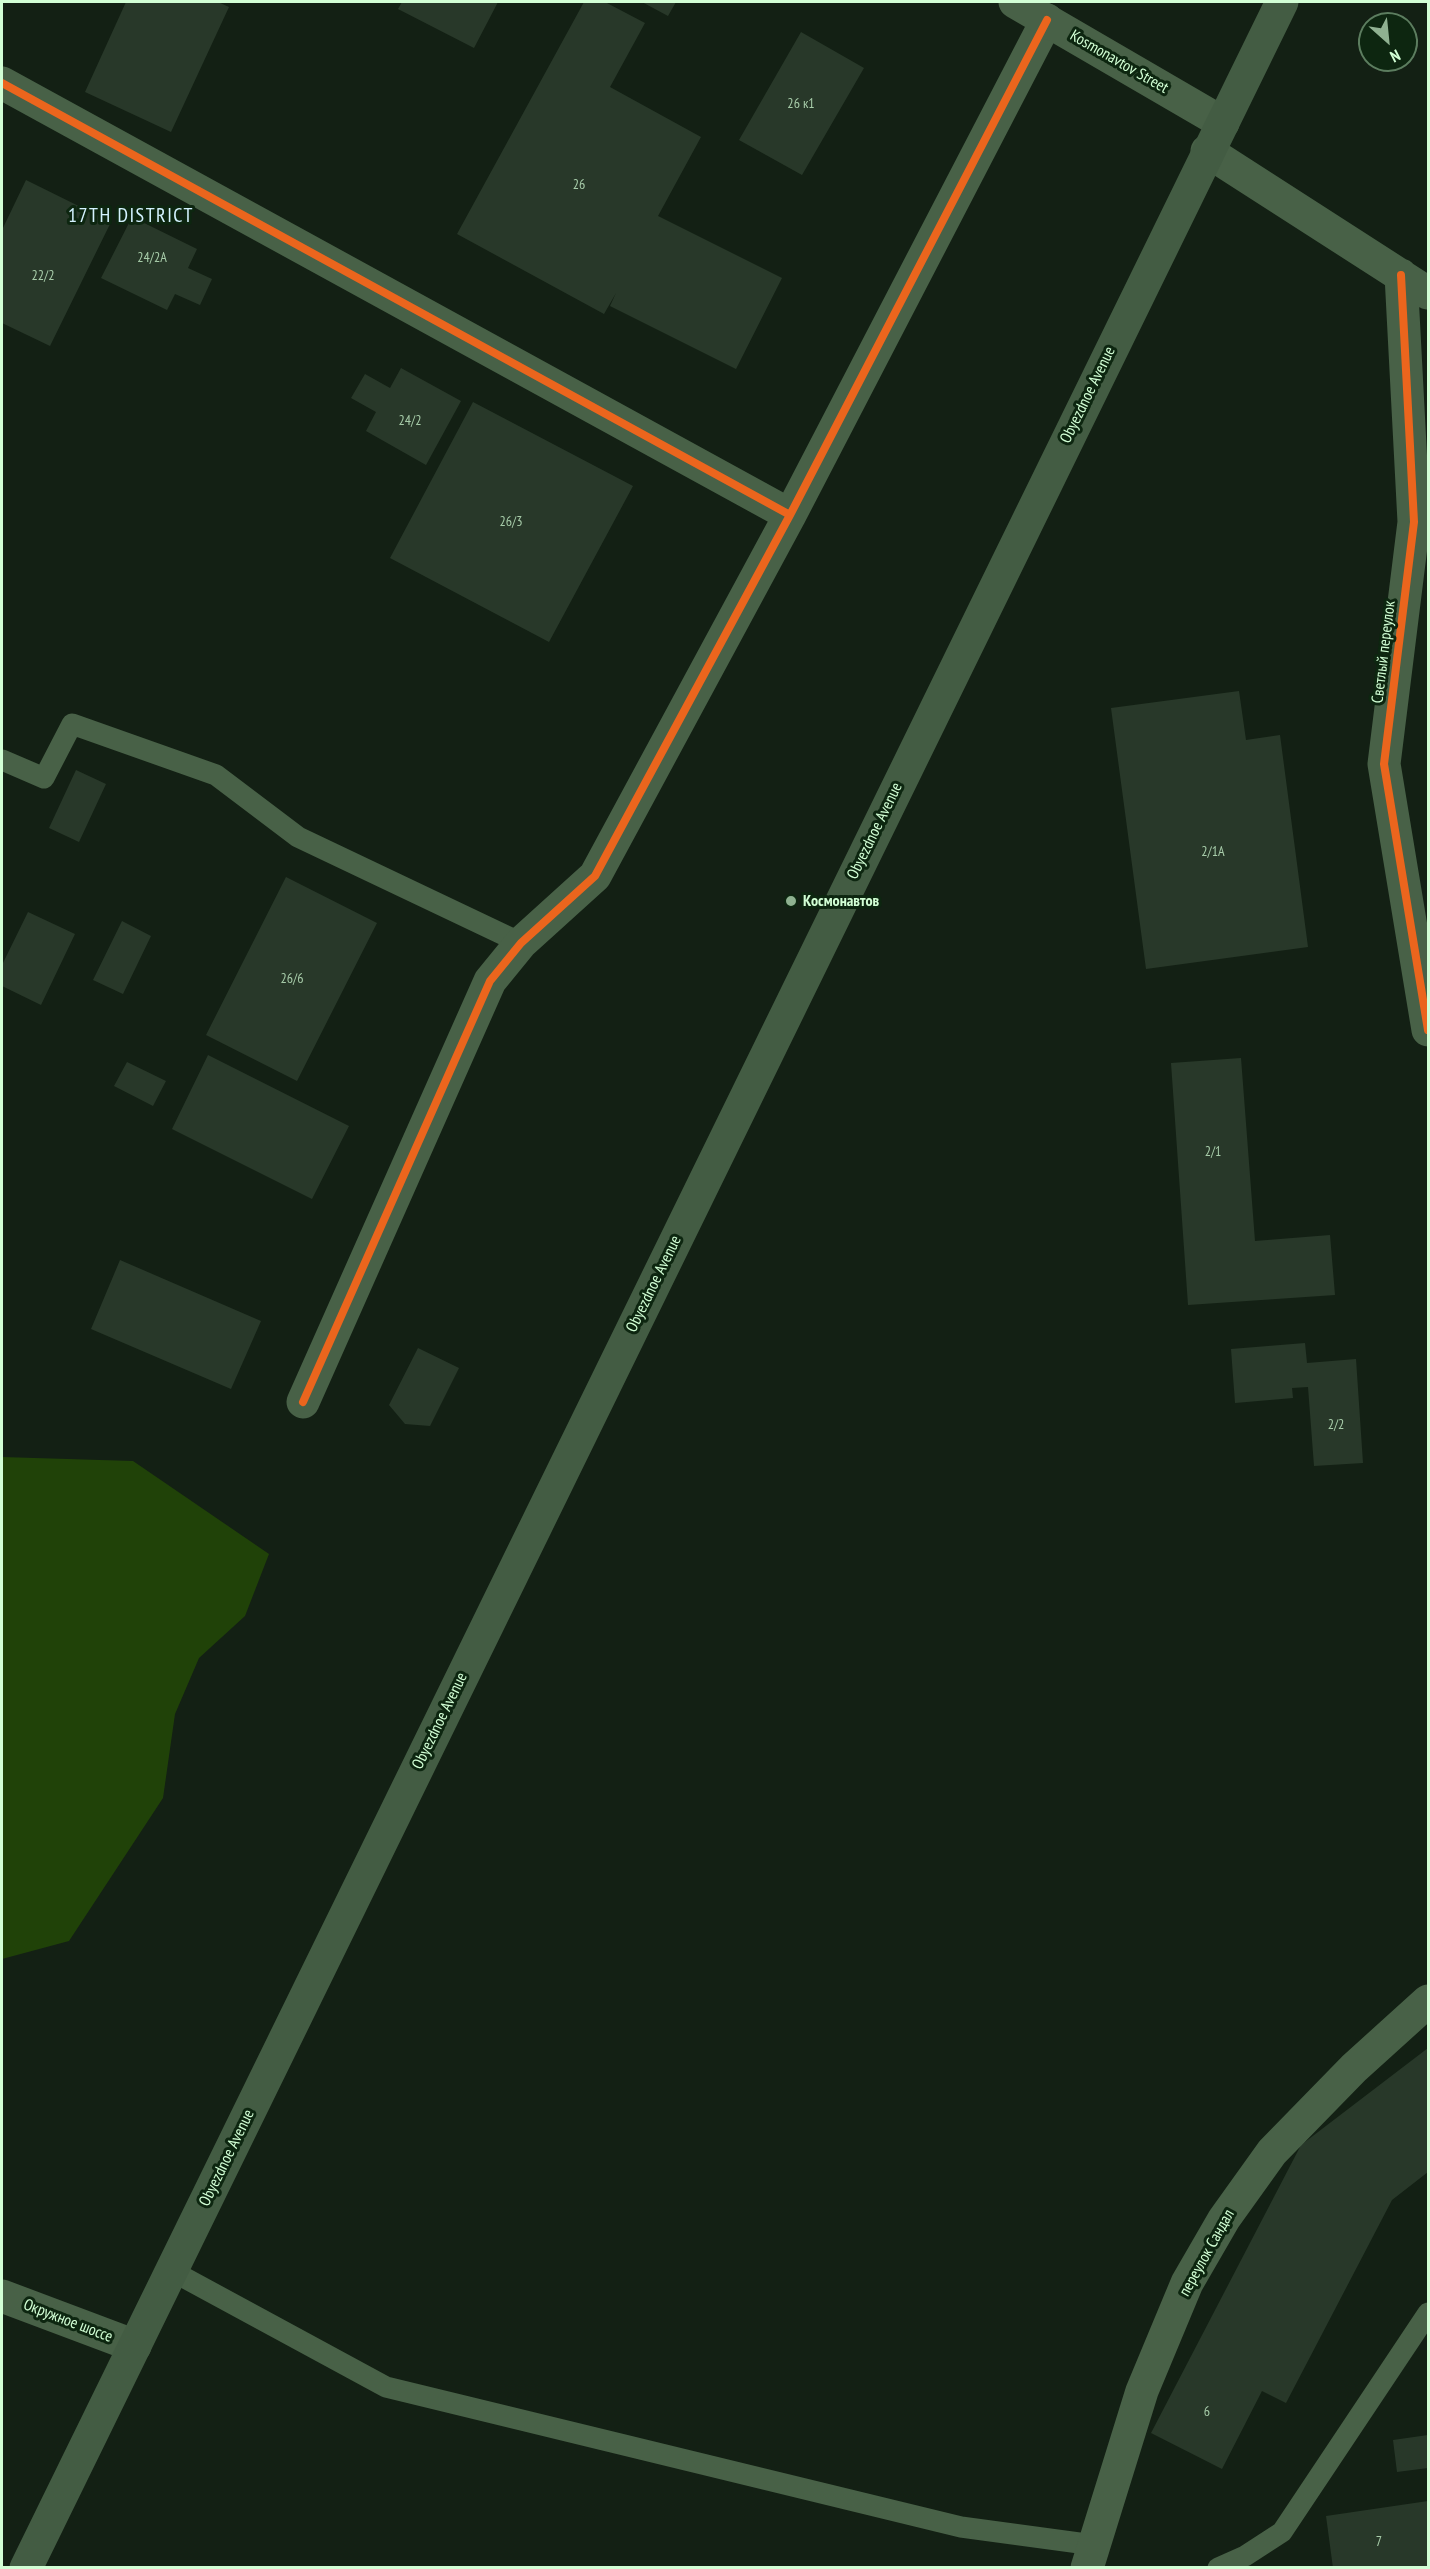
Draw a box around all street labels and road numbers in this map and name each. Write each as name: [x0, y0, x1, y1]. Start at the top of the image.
street label: Kosmonavtov Street: [1066, 26, 1172, 98]
street label: Obyezdnoe Avenue: [1056, 344, 1120, 446]
street label: Светлый переулок: [1368, 600, 1400, 704]
street label: Obyezdnoe Avenue: [843, 780, 907, 882]
street label: Obyezdnoe Avenue: [622, 1233, 686, 1335]
street label: Obyezdnoe Avenue: [408, 1670, 472, 1772]
street label: Obyezdnoe Avenue: [195, 2107, 259, 2209]
street label: переулок Сандал: [1175, 2206, 1239, 2300]
street label: Окружное шоссе: [21, 2295, 115, 2347]

